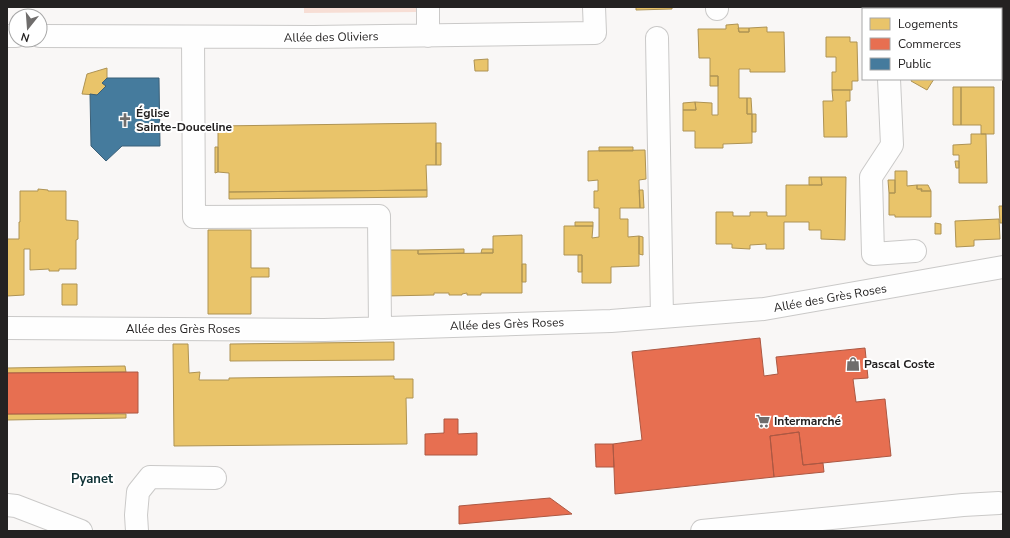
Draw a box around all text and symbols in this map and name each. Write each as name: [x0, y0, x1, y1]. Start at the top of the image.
north arrow: [8, 8, 48, 48]
legend: [862, 8, 1002, 80]
text: Logements: [898, 16, 958, 32]
street label: Allée des Oliviers: [283, 28, 379, 46]
text: N: [19, 29, 31, 45]
text: Commerces: [898, 36, 961, 52]
text: Public: [898, 56, 932, 72]
place label: Église Sainte-Douceline: [136, 105, 233, 135]
church icon: Église Sainte-Douceline: [117, 112, 133, 128]
street label: Allée des Grès Roses: [772, 280, 888, 316]
street label: Allée des Grès Roses: [449, 314, 565, 334]
street label: Allée des Grès Roses: [126, 321, 240, 337]
shop icon: Pascal Coste: [845, 356, 861, 372]
place label: Pascal Coste: [864, 356, 935, 372]
supermarket icon: Intermarché: [755, 413, 771, 429]
place label: Intermarché: [774, 413, 842, 429]
district label: Pyanet: [71, 470, 114, 488]

